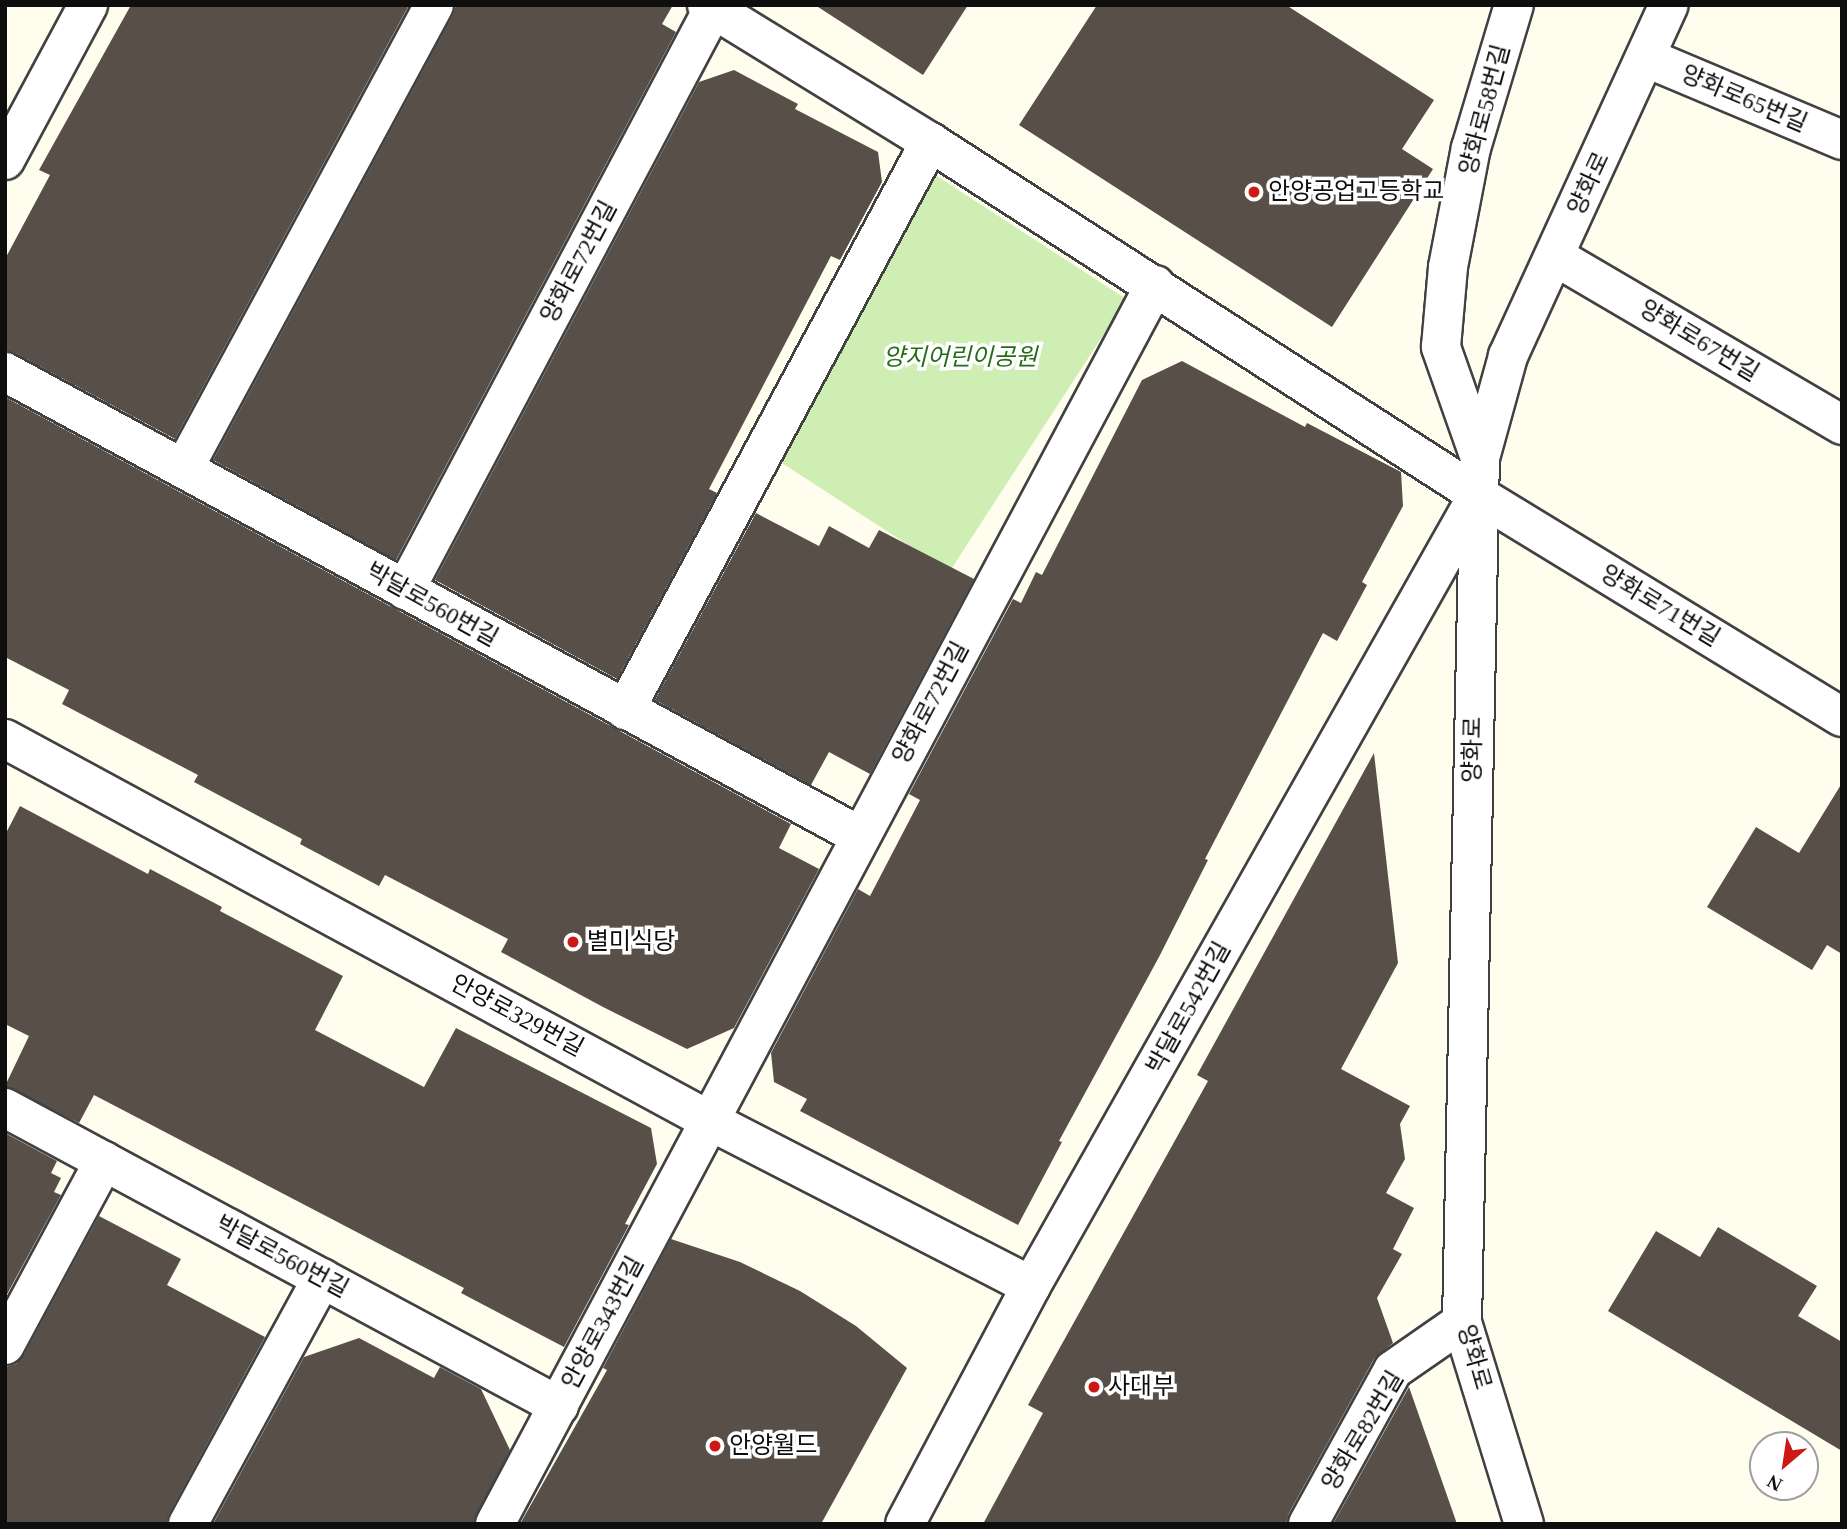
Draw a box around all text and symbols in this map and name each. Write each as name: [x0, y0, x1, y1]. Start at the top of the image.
street label: 양화로58번길: [1454, 41, 1516, 179]
street label: 양화로65번길: [1677, 59, 1811, 139]
street label: 양화로: [1562, 148, 1616, 220]
place label: 안양공업고등학교: [1268, 178, 1445, 206]
marker: 안양공업고등학교: [1246, 184, 1262, 200]
street label: 양화로72번길: [535, 196, 623, 328]
street label: 양화로67번길: [1634, 294, 1764, 388]
park label: 양지어린이공원: [883, 344, 1037, 372]
street label: 박달로560번길: [361, 557, 503, 653]
street label: 양화로71번길: [1595, 559, 1725, 653]
street label: 양화로72번길: [887, 637, 975, 769]
street label: 양화로: [1458, 717, 1488, 783]
place label: 별미식당: [587, 928, 675, 956]
marker: 별미식당: [565, 934, 581, 950]
street label: 박달로542번길: [1141, 937, 1237, 1079]
street label: 안양로329번길: [446, 969, 588, 1063]
street label: 박달로560번길: [211, 1210, 353, 1304]
street label: 안양로343번길: [556, 1252, 650, 1394]
street label: 양화로: [1451, 1321, 1497, 1393]
street label: 양화로82번길: [1316, 1366, 1410, 1496]
place label: 사대부: [1108, 1373, 1174, 1401]
marker: 사대부: [1086, 1379, 1102, 1395]
north arrow: [1749, 1431, 1819, 1501]
place label: 안양월드: [729, 1432, 817, 1460]
marker: 안양월드: [707, 1438, 723, 1454]
text: N: [1763, 1471, 1786, 1496]

